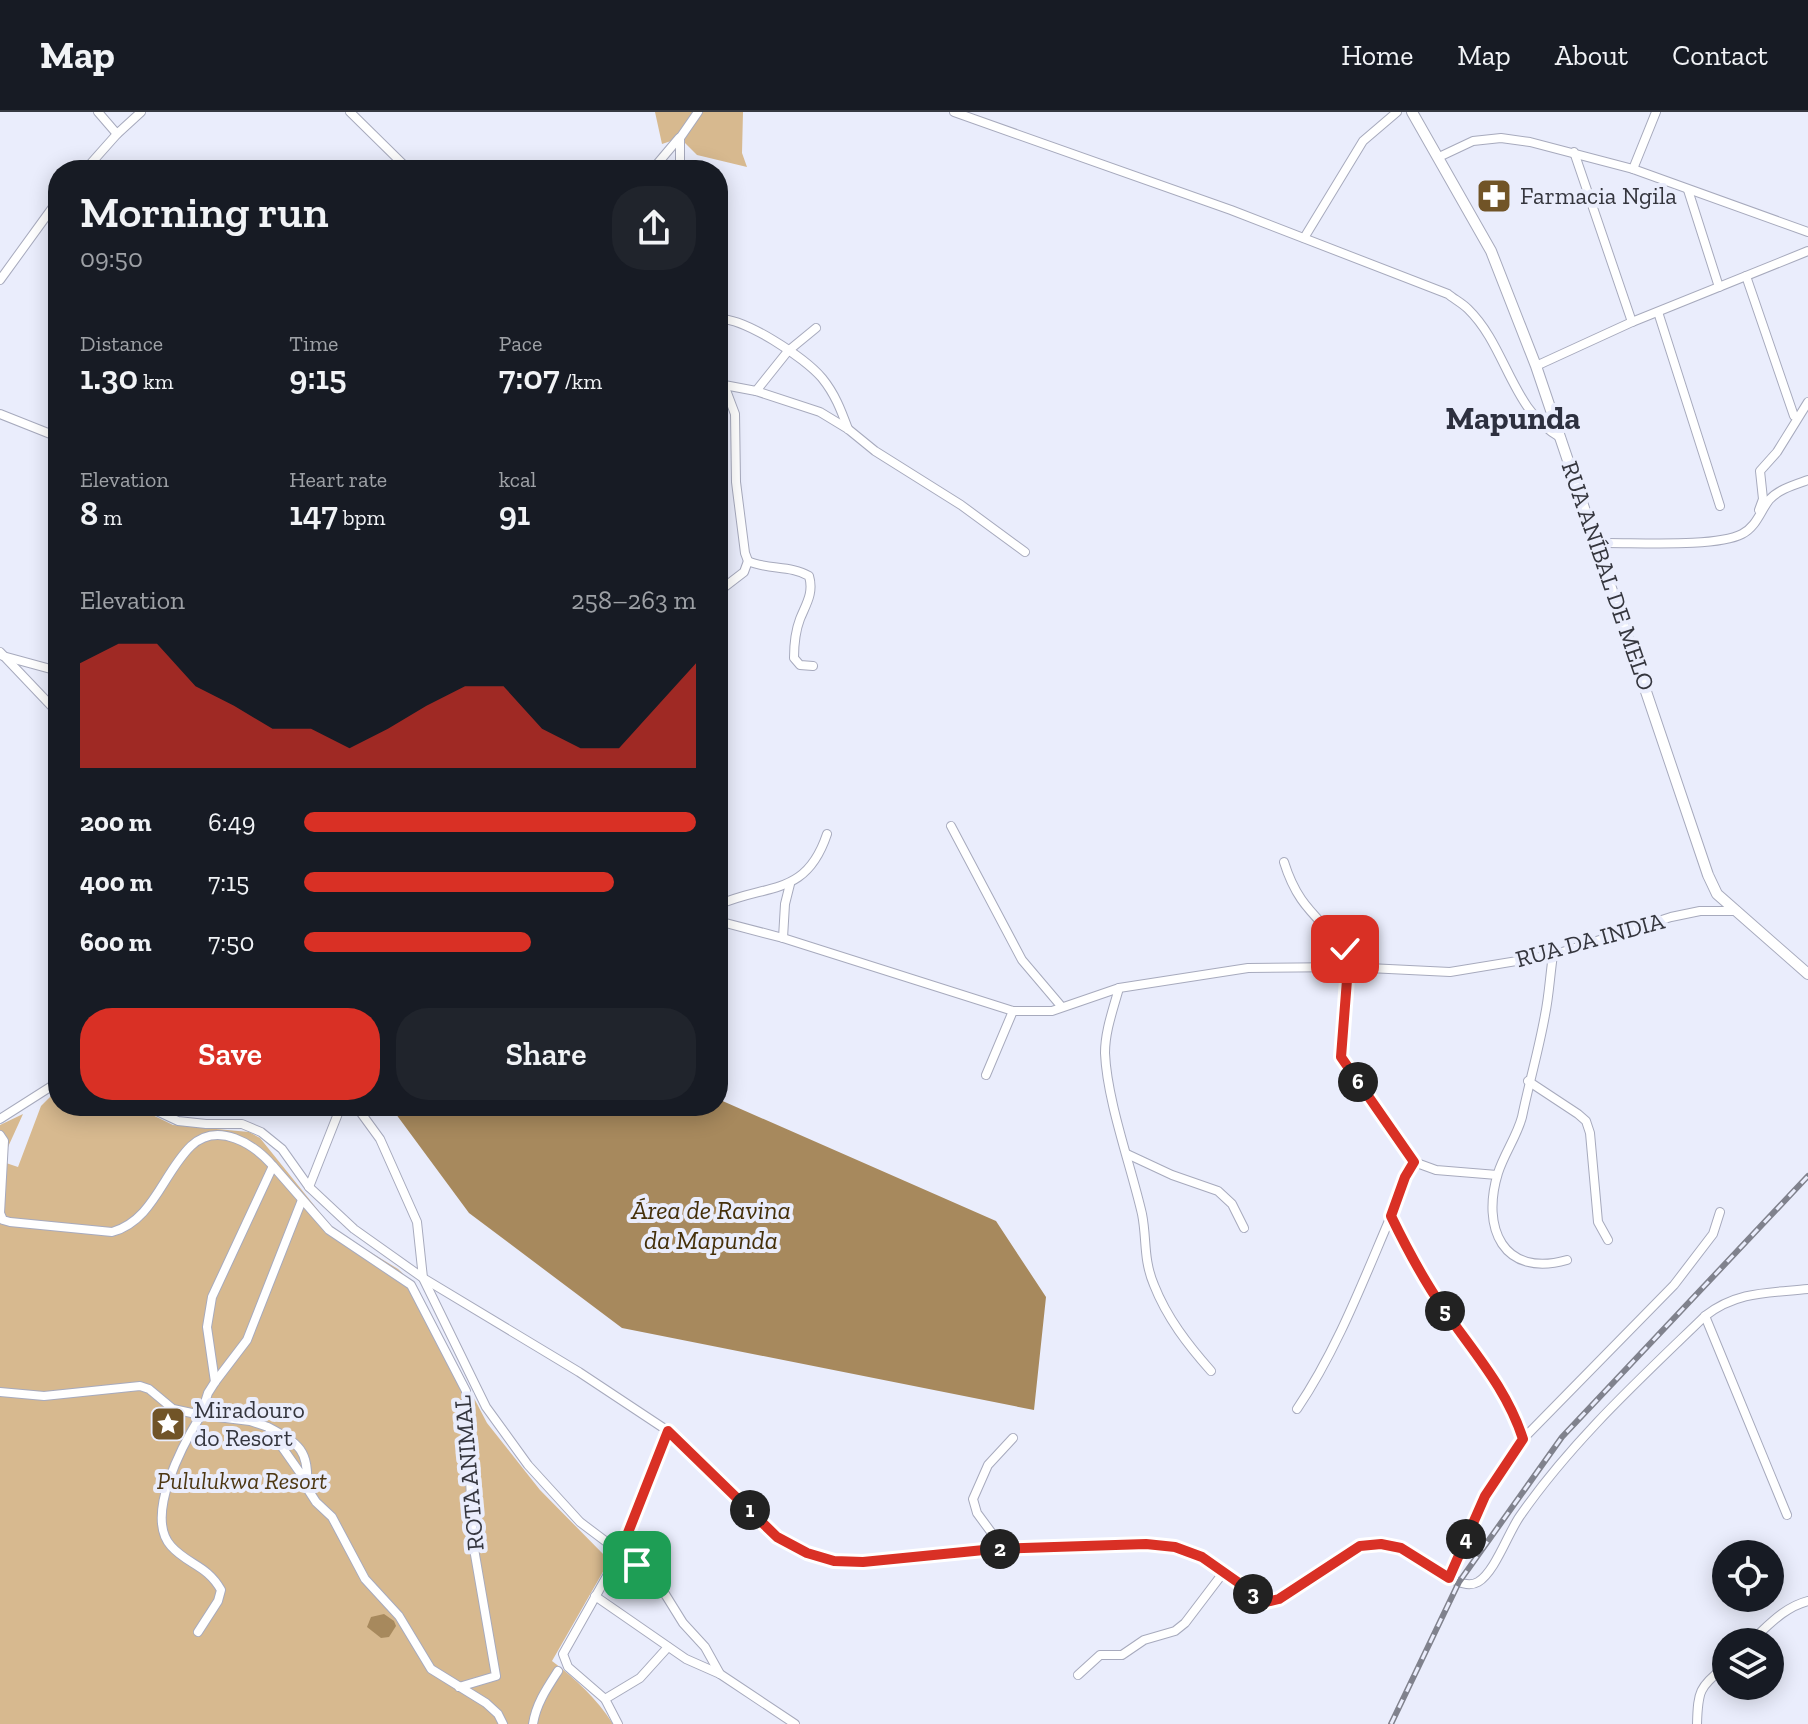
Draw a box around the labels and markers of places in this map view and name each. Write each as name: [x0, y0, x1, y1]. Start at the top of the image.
pharmacy icon: Farmacia Ngila: [1475, 177, 1513, 215]
place label: Farmacia Ngila: [1520, 181, 1677, 210]
pin: [1311, 915, 1379, 983]
pin: 6: [1338, 1062, 1378, 1102]
pin: 5: [1425, 1291, 1465, 1331]
place label: Miradouro do Resort: [194, 1395, 305, 1452]
place icon: Miradouro do Resort: [149, 1405, 187, 1443]
pin: 1: [730, 1490, 770, 1530]
pin: 4: [1446, 1519, 1486, 1559]
pin: 2: [980, 1529, 1020, 1569]
pin: [603, 1531, 671, 1599]
pin: 3: [1233, 1574, 1273, 1614]

